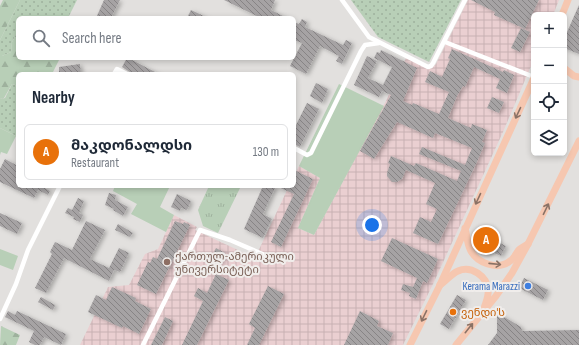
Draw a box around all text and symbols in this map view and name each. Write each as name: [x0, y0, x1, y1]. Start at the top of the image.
map controls: [531, 12, 567, 156]
button: +: [531, 12, 567, 48]
search box: [16, 16, 296, 60]
icon: search: [30, 27, 52, 49]
text: Search here: [62, 29, 122, 48]
button: −: [531, 48, 567, 84]
button: locate: [531, 84, 567, 120]
text: Nearby: [32, 88, 75, 108]
one-way arrow: [514, 107, 521, 119]
button: layers: [531, 120, 567, 156]
text: მაკდონალდსი: [71, 136, 192, 155]
text: A: [43, 144, 49, 160]
text: 130 m: [253, 144, 279, 160]
text: Restaurant: [71, 155, 119, 171]
one-way arrow: [474, 193, 481, 205]
one-way arrow: [543, 204, 550, 216]
your location: [362, 215, 382, 235]
pin: A: [473, 225, 499, 255]
place label: ქართულ-ამერიკული უნივერსიტეტი: [175, 250, 294, 276]
marker: ქართულ-ამერიკული უნივერსიტეტი: [162, 257, 172, 267]
one-way arrow: [488, 261, 501, 268]
place label: Kerama Marazzi: [463, 280, 520, 293]
marker: Kerama Marazzi: [523, 281, 533, 291]
place label: ვენდი'ს: [461, 306, 505, 319]
marker: ვენდი'ს: [448, 307, 458, 317]
one-way arrow: [420, 310, 427, 322]
one-way arrow: [465, 323, 473, 334]

